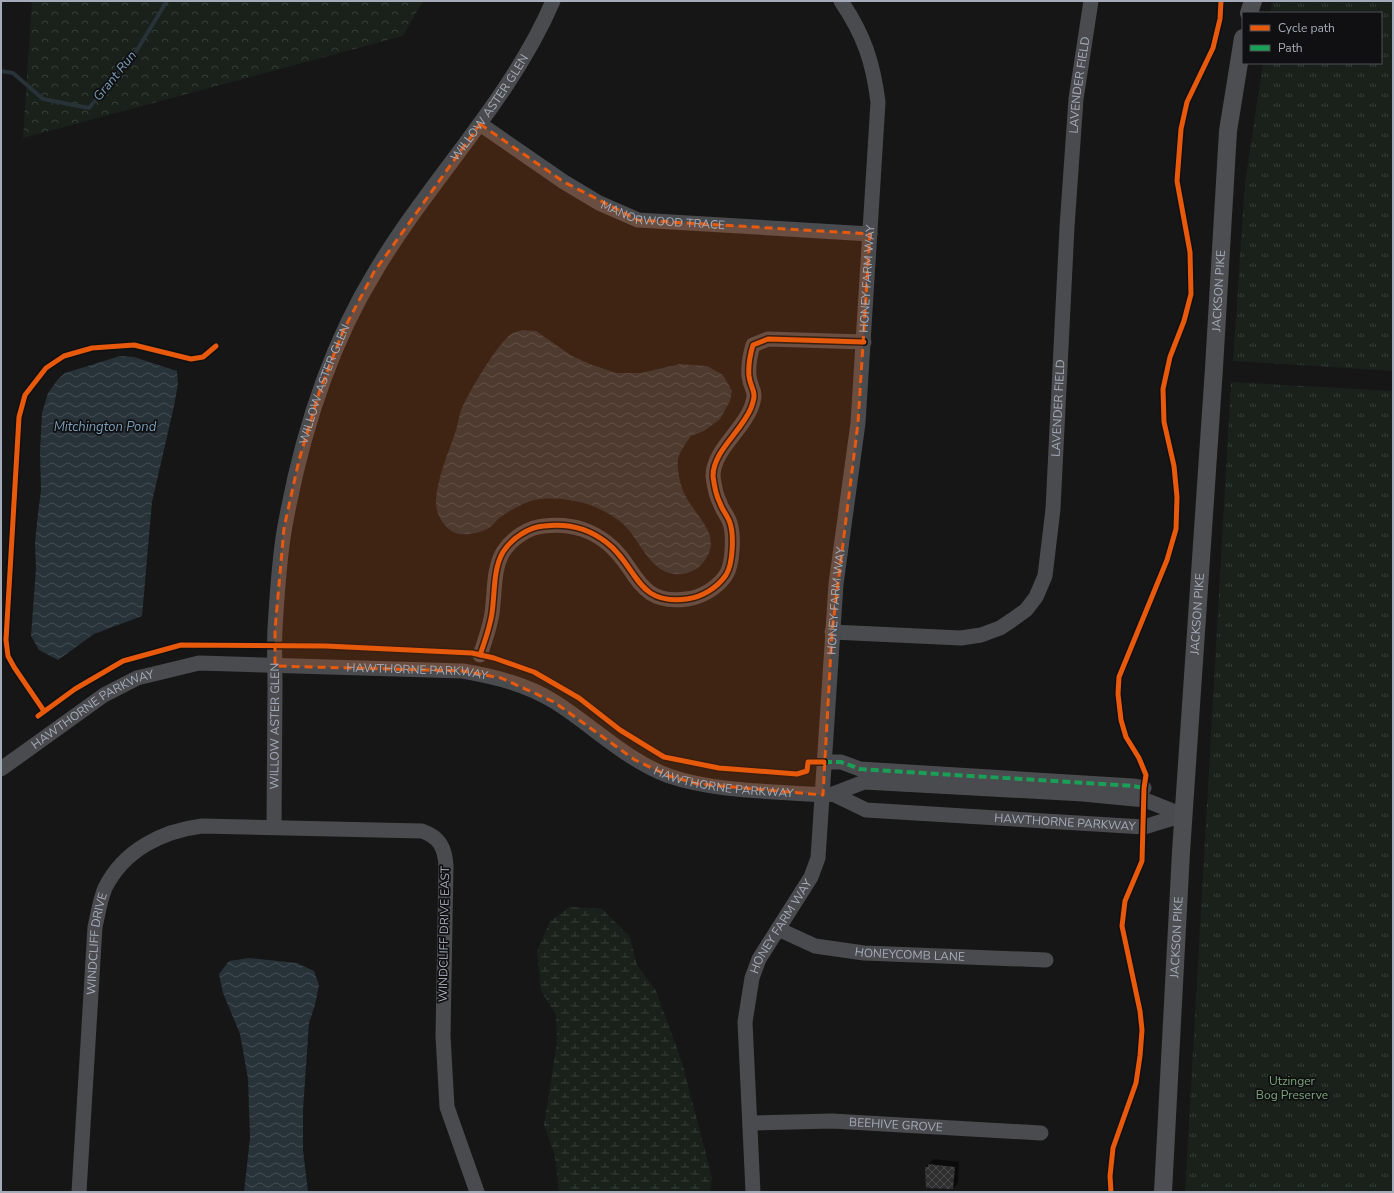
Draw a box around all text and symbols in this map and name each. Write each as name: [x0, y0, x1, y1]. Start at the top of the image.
legend: [1242, 12, 1382, 64]
text: Cycle path: [1278, 20, 1335, 36]
street label: LAVENDER FIELD: [1066, 35, 1093, 134]
text: Path: [1278, 40, 1303, 56]
water label: Grant Run: [89, 47, 141, 105]
street label: WILLOW ASTER GLEN: [447, 51, 532, 164]
street label: MANORWOOD TRACE: [598, 197, 726, 233]
street label: HONEY FARM WAY: [856, 223, 878, 333]
street label: JACKSON PIKE: [1208, 250, 1229, 333]
street label: WILLOW ASTER GLEN: [296, 322, 354, 446]
street label: LAVENDER FIELD: [1048, 359, 1068, 457]
water label: Mitchington Pond: [54, 418, 157, 436]
street label: HONEY FARM WAY: [823, 545, 849, 655]
street label: JACKSON PIKE: [1186, 573, 1208, 656]
street label: HAWTHORNE PARKWAY: [346, 659, 490, 684]
street label: WILLOW ASTER GLEN: [266, 663, 283, 790]
street label: HAWTHORNE PARKWAY: [28, 666, 156, 753]
street label: HAWTHORNE PARKWAY: [651, 763, 795, 801]
street label: HAWTHORNE PARKWAY: [994, 810, 1137, 835]
street label: WINDCLIFF DRIVE EAST: [435, 865, 453, 1002]
street label: HONEY FARM WAY: [746, 875, 816, 976]
street label: WINDCLIFF DRIVE: [83, 890, 111, 996]
street label: JACKSON PIKE: [1166, 896, 1187, 980]
street label: HONEYCOMB LANE: [854, 944, 965, 965]
park label: Utzinger Bog Preserve: [1256, 1073, 1328, 1103]
street label: BEEHIVE GROVE: [849, 1114, 943, 1135]

